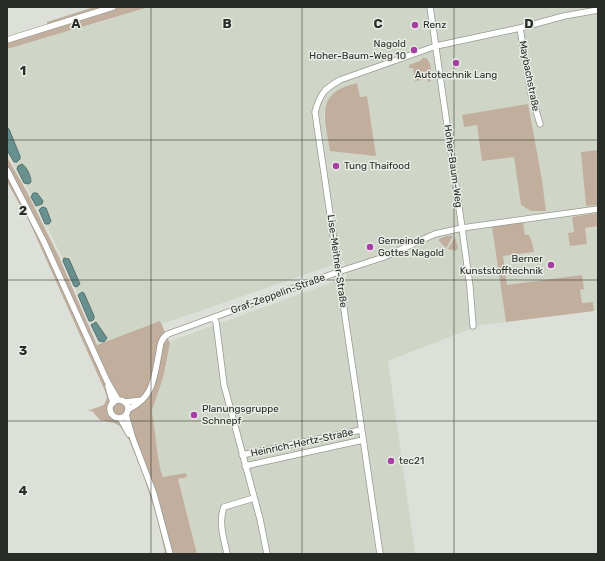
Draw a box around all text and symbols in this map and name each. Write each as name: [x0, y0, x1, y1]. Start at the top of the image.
text: A: [71, 16, 81, 31]
text: B: [222, 16, 232, 31]
text: C: [373, 16, 383, 31]
text: D: [524, 16, 534, 31]
place label: Renz: [423, 19, 446, 31]
marker: Renz: [410, 20, 420, 30]
place label: Nagold Hoher-Baum-Weg 10: [309, 38, 406, 62]
street label: Maybachstraße: [516, 40, 542, 113]
marker: Nagold Hoher-Baum-Weg 10: [409, 45, 419, 55]
marker: Autotechnik Lang: [451, 58, 461, 68]
text: 1: [20, 63, 26, 78]
place label: Autotechnik Lang: [415, 69, 497, 81]
street label: Hoher-Baum-Weg: [441, 124, 465, 208]
place label: Tung Thaifood: [344, 160, 410, 172]
marker: Tung Thaifood: [331, 161, 341, 171]
text: 2: [19, 203, 27, 218]
street label: Lise-Meitner-Straße: [325, 214, 350, 309]
place label: Gemeinde Gottes Nagold: [378, 235, 444, 259]
marker: Gemeinde Gottes Nagold: [365, 242, 375, 252]
place label: Berner Kunststofftechnik: [460, 253, 544, 277]
marker: Berner Kunststofftechnik: [546, 260, 556, 270]
street label: Graf-Zeppelin-Straße: [229, 271, 327, 317]
text: 3: [19, 343, 28, 358]
place label: Planungsgruppe Schnepf: [202, 403, 279, 427]
marker: Planungsgruppe Schnepf: [189, 410, 199, 420]
street label: Heinrich-Hertz-Straße: [250, 426, 355, 460]
place label: tec21: [399, 455, 424, 467]
marker: tec21: [386, 456, 396, 466]
text: 4: [19, 483, 28, 498]

